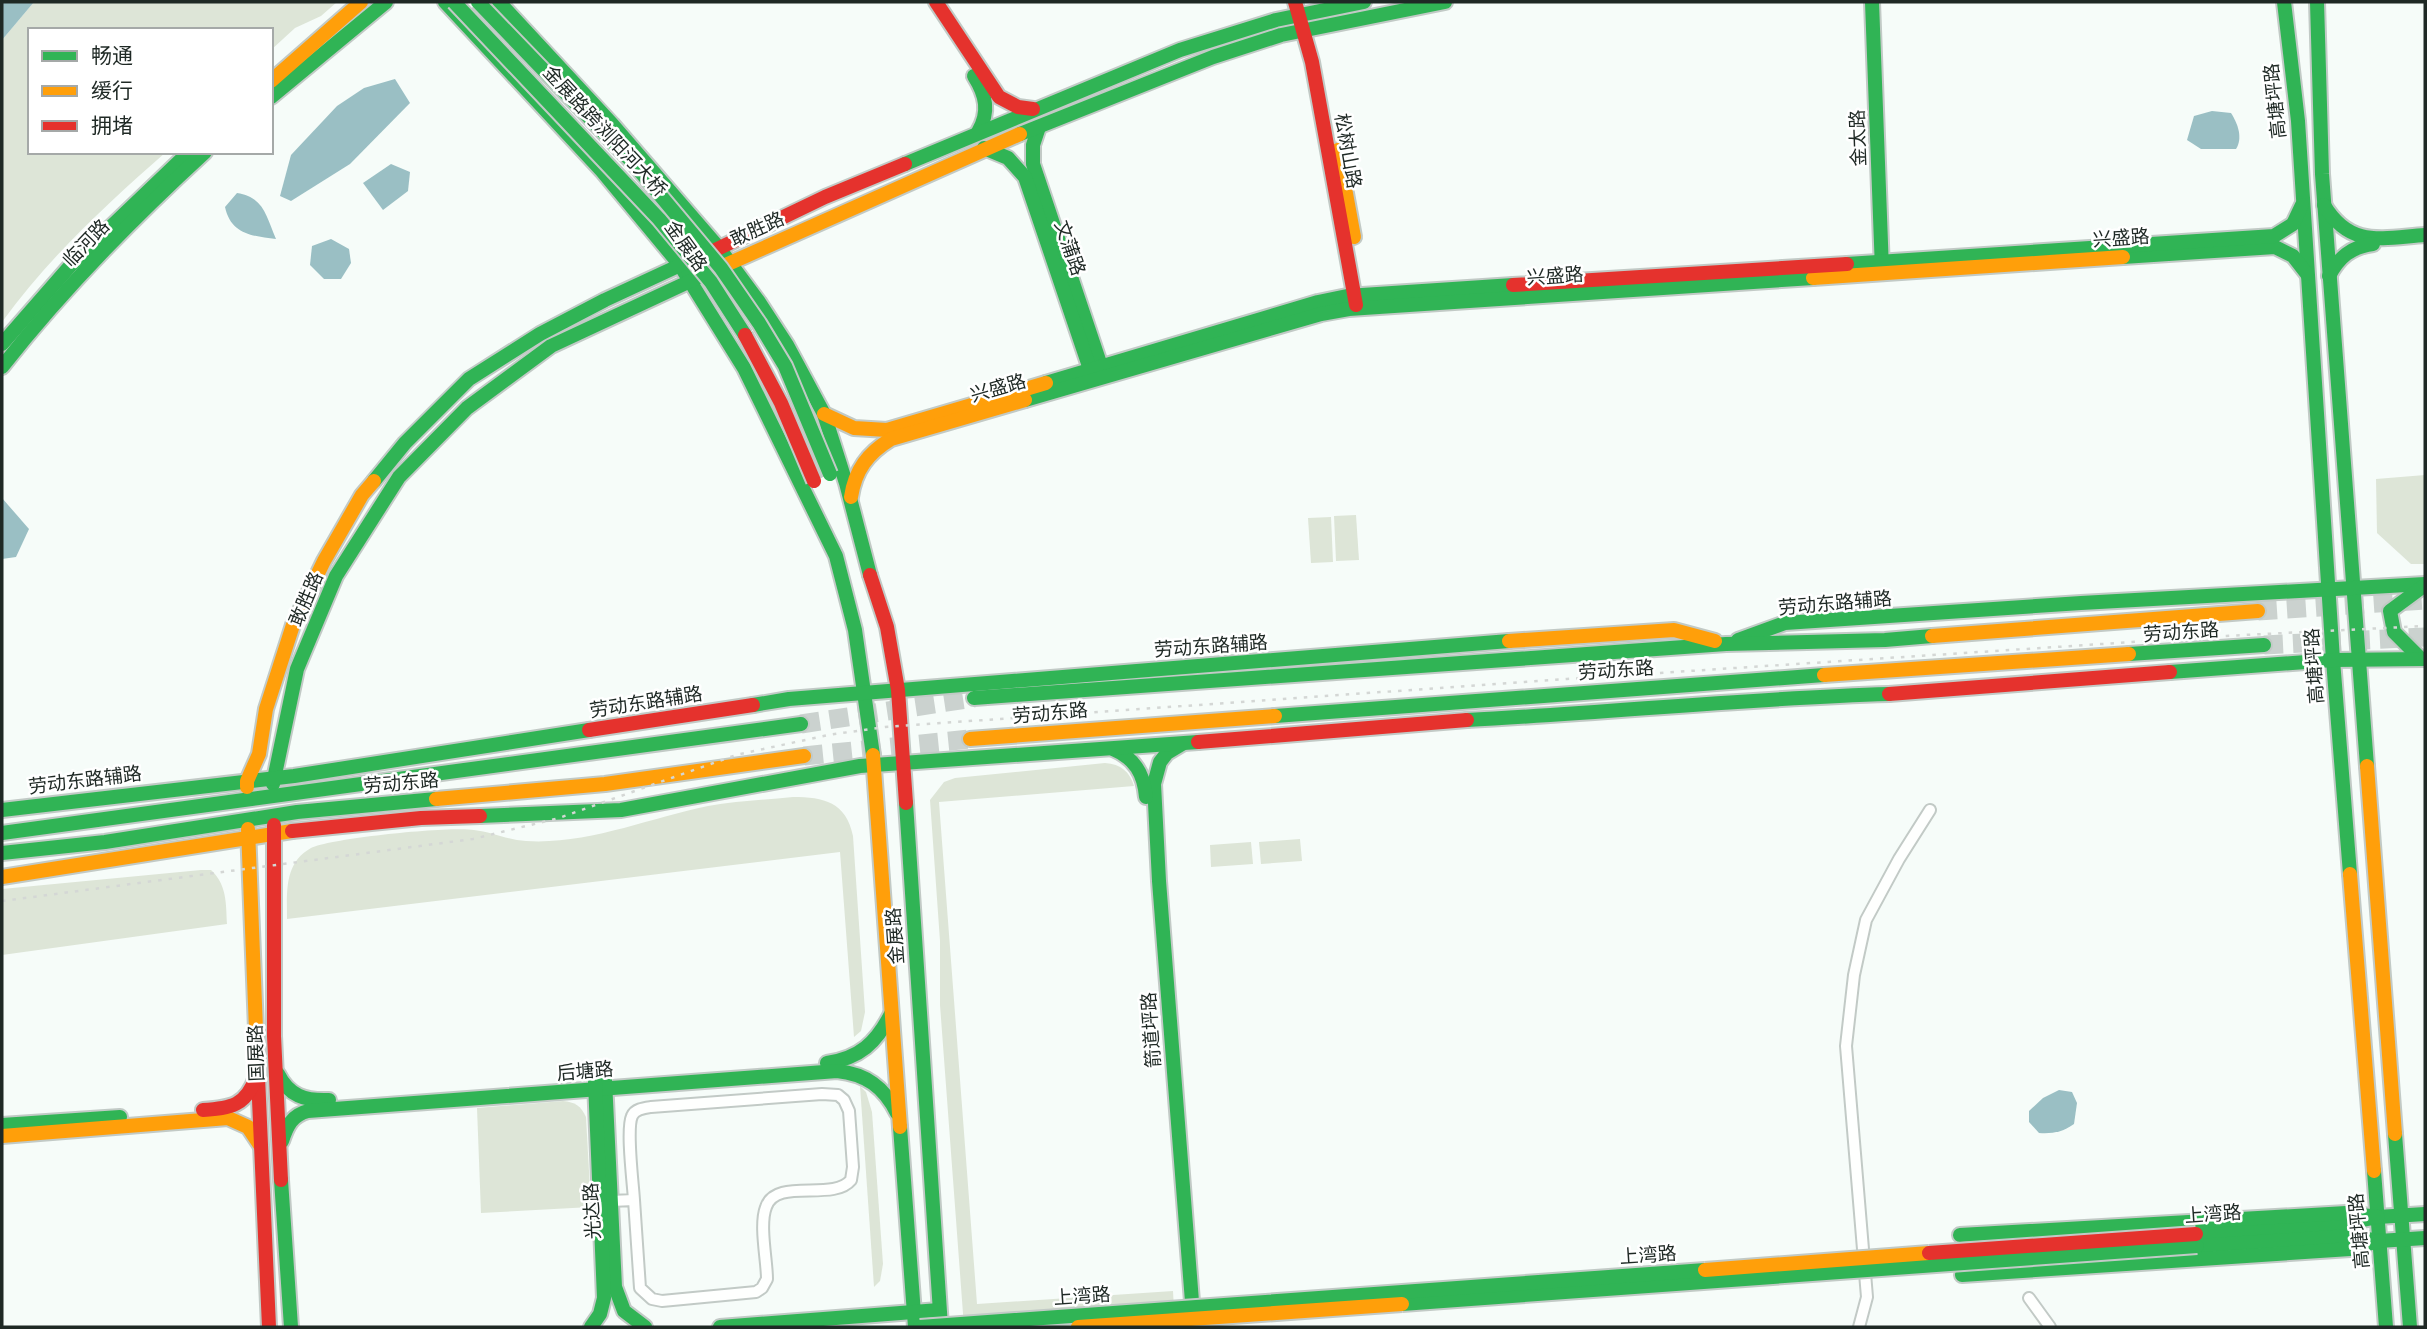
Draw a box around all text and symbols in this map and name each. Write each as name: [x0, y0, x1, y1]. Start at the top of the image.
legend: [28, 28, 273, 154]
text: 畅通: [91, 41, 133, 71]
street label: 金展路跨浏阳河大桥: [537, 59, 673, 203]
street label: 高塘坪路: [2258, 62, 2292, 140]
text: 缓行: [91, 76, 133, 106]
street label: 金太路: [1844, 109, 1872, 167]
text: 拥堵: [91, 111, 133, 141]
street label: 松树山路: [1328, 111, 1368, 191]
street label: 敢胜路: [725, 205, 789, 253]
street label: 临河路: [56, 213, 116, 273]
street label: 金展路: [658, 215, 714, 277]
street label: 文蒲路: [1048, 217, 1092, 279]
street label: 兴盛路: [2092, 223, 2150, 253]
street label: 兴盛路: [1526, 261, 1584, 291]
street label: 兴盛路: [967, 367, 1029, 409]
street label: 敢胜路: [282, 567, 330, 631]
street label: 劳动东路辅路: [1777, 585, 1893, 621]
street label: 劳动东路: [2142, 616, 2220, 648]
street label: 高塘坪路: [2298, 627, 2330, 705]
street label: 劳动东路辅路: [1153, 629, 1269, 663]
street label: 劳动东路: [1577, 654, 1655, 686]
street label: 劳动东路辅路: [588, 680, 704, 724]
street label: 劳动东路: [1011, 696, 1089, 730]
street label: 劳动东路辅路: [27, 760, 143, 800]
street label: 劳动东路: [362, 766, 440, 800]
street label: 金展路: [880, 907, 910, 965]
street label: 箭道坪路: [1135, 991, 1167, 1069]
street label: 国展路: [242, 1024, 270, 1082]
street label: 后塘路: [555, 1055, 615, 1087]
street label: 光达路: [577, 1182, 607, 1240]
street label: 高塘坪路: [2342, 1192, 2376, 1270]
street label: 上湾路: [2184, 1199, 2242, 1229]
street label: 上湾路: [1619, 1240, 1677, 1270]
street label: 上湾路: [1053, 1281, 1111, 1311]

